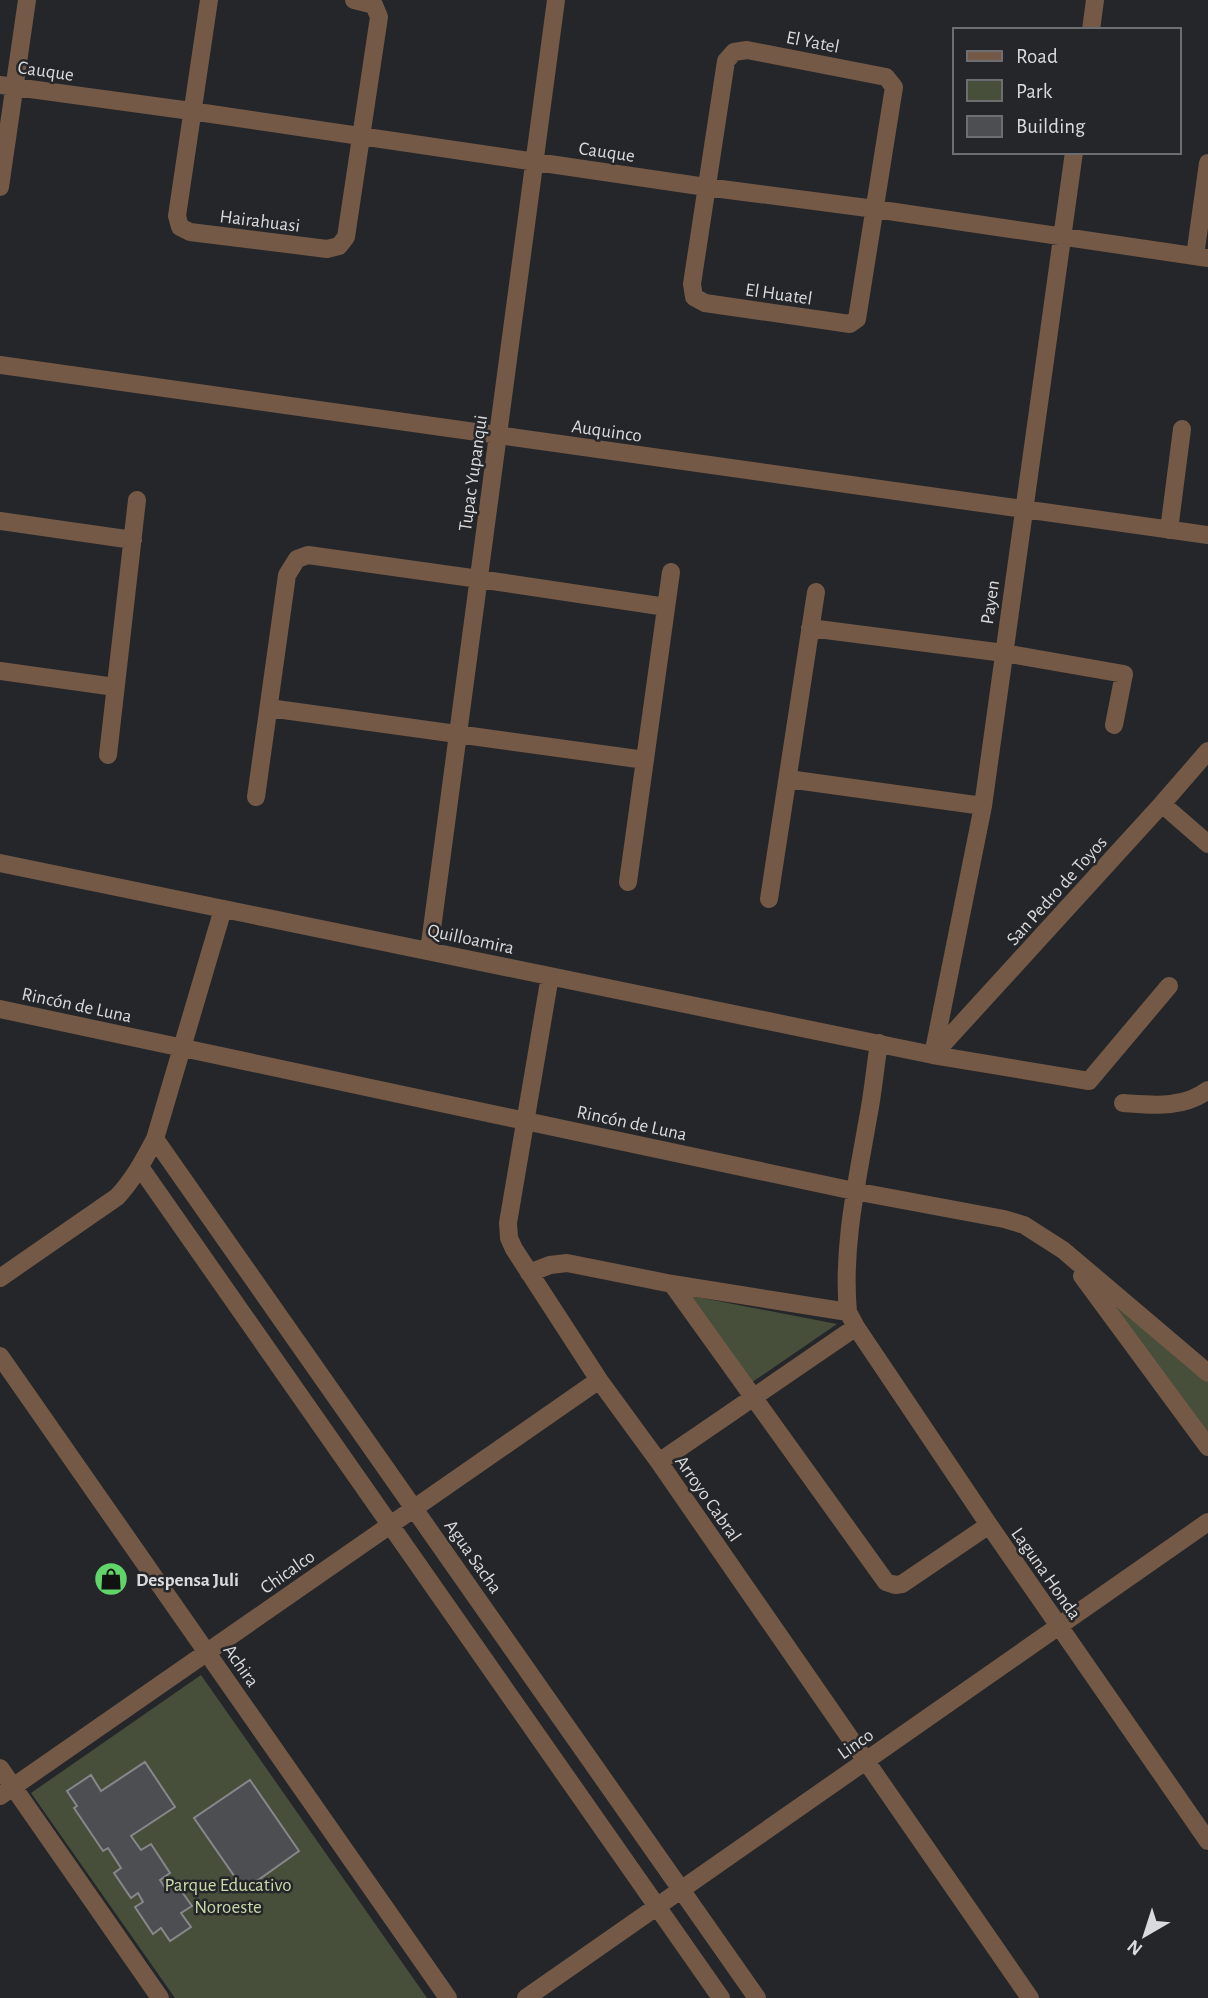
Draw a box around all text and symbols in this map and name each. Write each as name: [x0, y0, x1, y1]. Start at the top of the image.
street label: El Yatel: [784, 28, 841, 57]
legend: [953, 28, 1180, 154]
text: Road: [1016, 46, 1058, 67]
street label: Cauque: [17, 58, 75, 85]
text: Park: [1016, 81, 1053, 102]
text: Building: [1016, 116, 1086, 137]
street label: Cauque: [578, 139, 636, 166]
street label: Hairahuasi: [219, 207, 301, 236]
street label: El Huatel: [744, 280, 814, 309]
street label: Tupac Yupanqui: [456, 414, 491, 532]
street label: Auquinco: [570, 417, 643, 446]
street label: Payen: [978, 579, 1003, 625]
street label: San Pedro de Toyos: [1003, 833, 1111, 949]
street label: Quilloamira: [426, 921, 516, 958]
street label: Rincón de Luna: [20, 985, 134, 1026]
street label: Rincón de Luna: [575, 1103, 689, 1144]
street label: Arroyo Cabral: [671, 1452, 744, 1545]
street label: Agua Sacha: [441, 1517, 505, 1597]
street label: Laguna Honda: [1007, 1524, 1084, 1623]
street label: Chicalco: [257, 1547, 319, 1598]
shop icon: Despensa Juli: [92, 1560, 130, 1598]
place label: Despensa Juli: [136, 1571, 239, 1590]
street label: Achira: [219, 1641, 262, 1691]
street label: Linco: [834, 1725, 877, 1763]
park label: Parque Educativo Noroeste: [164, 1876, 292, 1917]
north arrow: [1110, 1900, 1180, 1970]
text: N: [1124, 1936, 1146, 1959]

